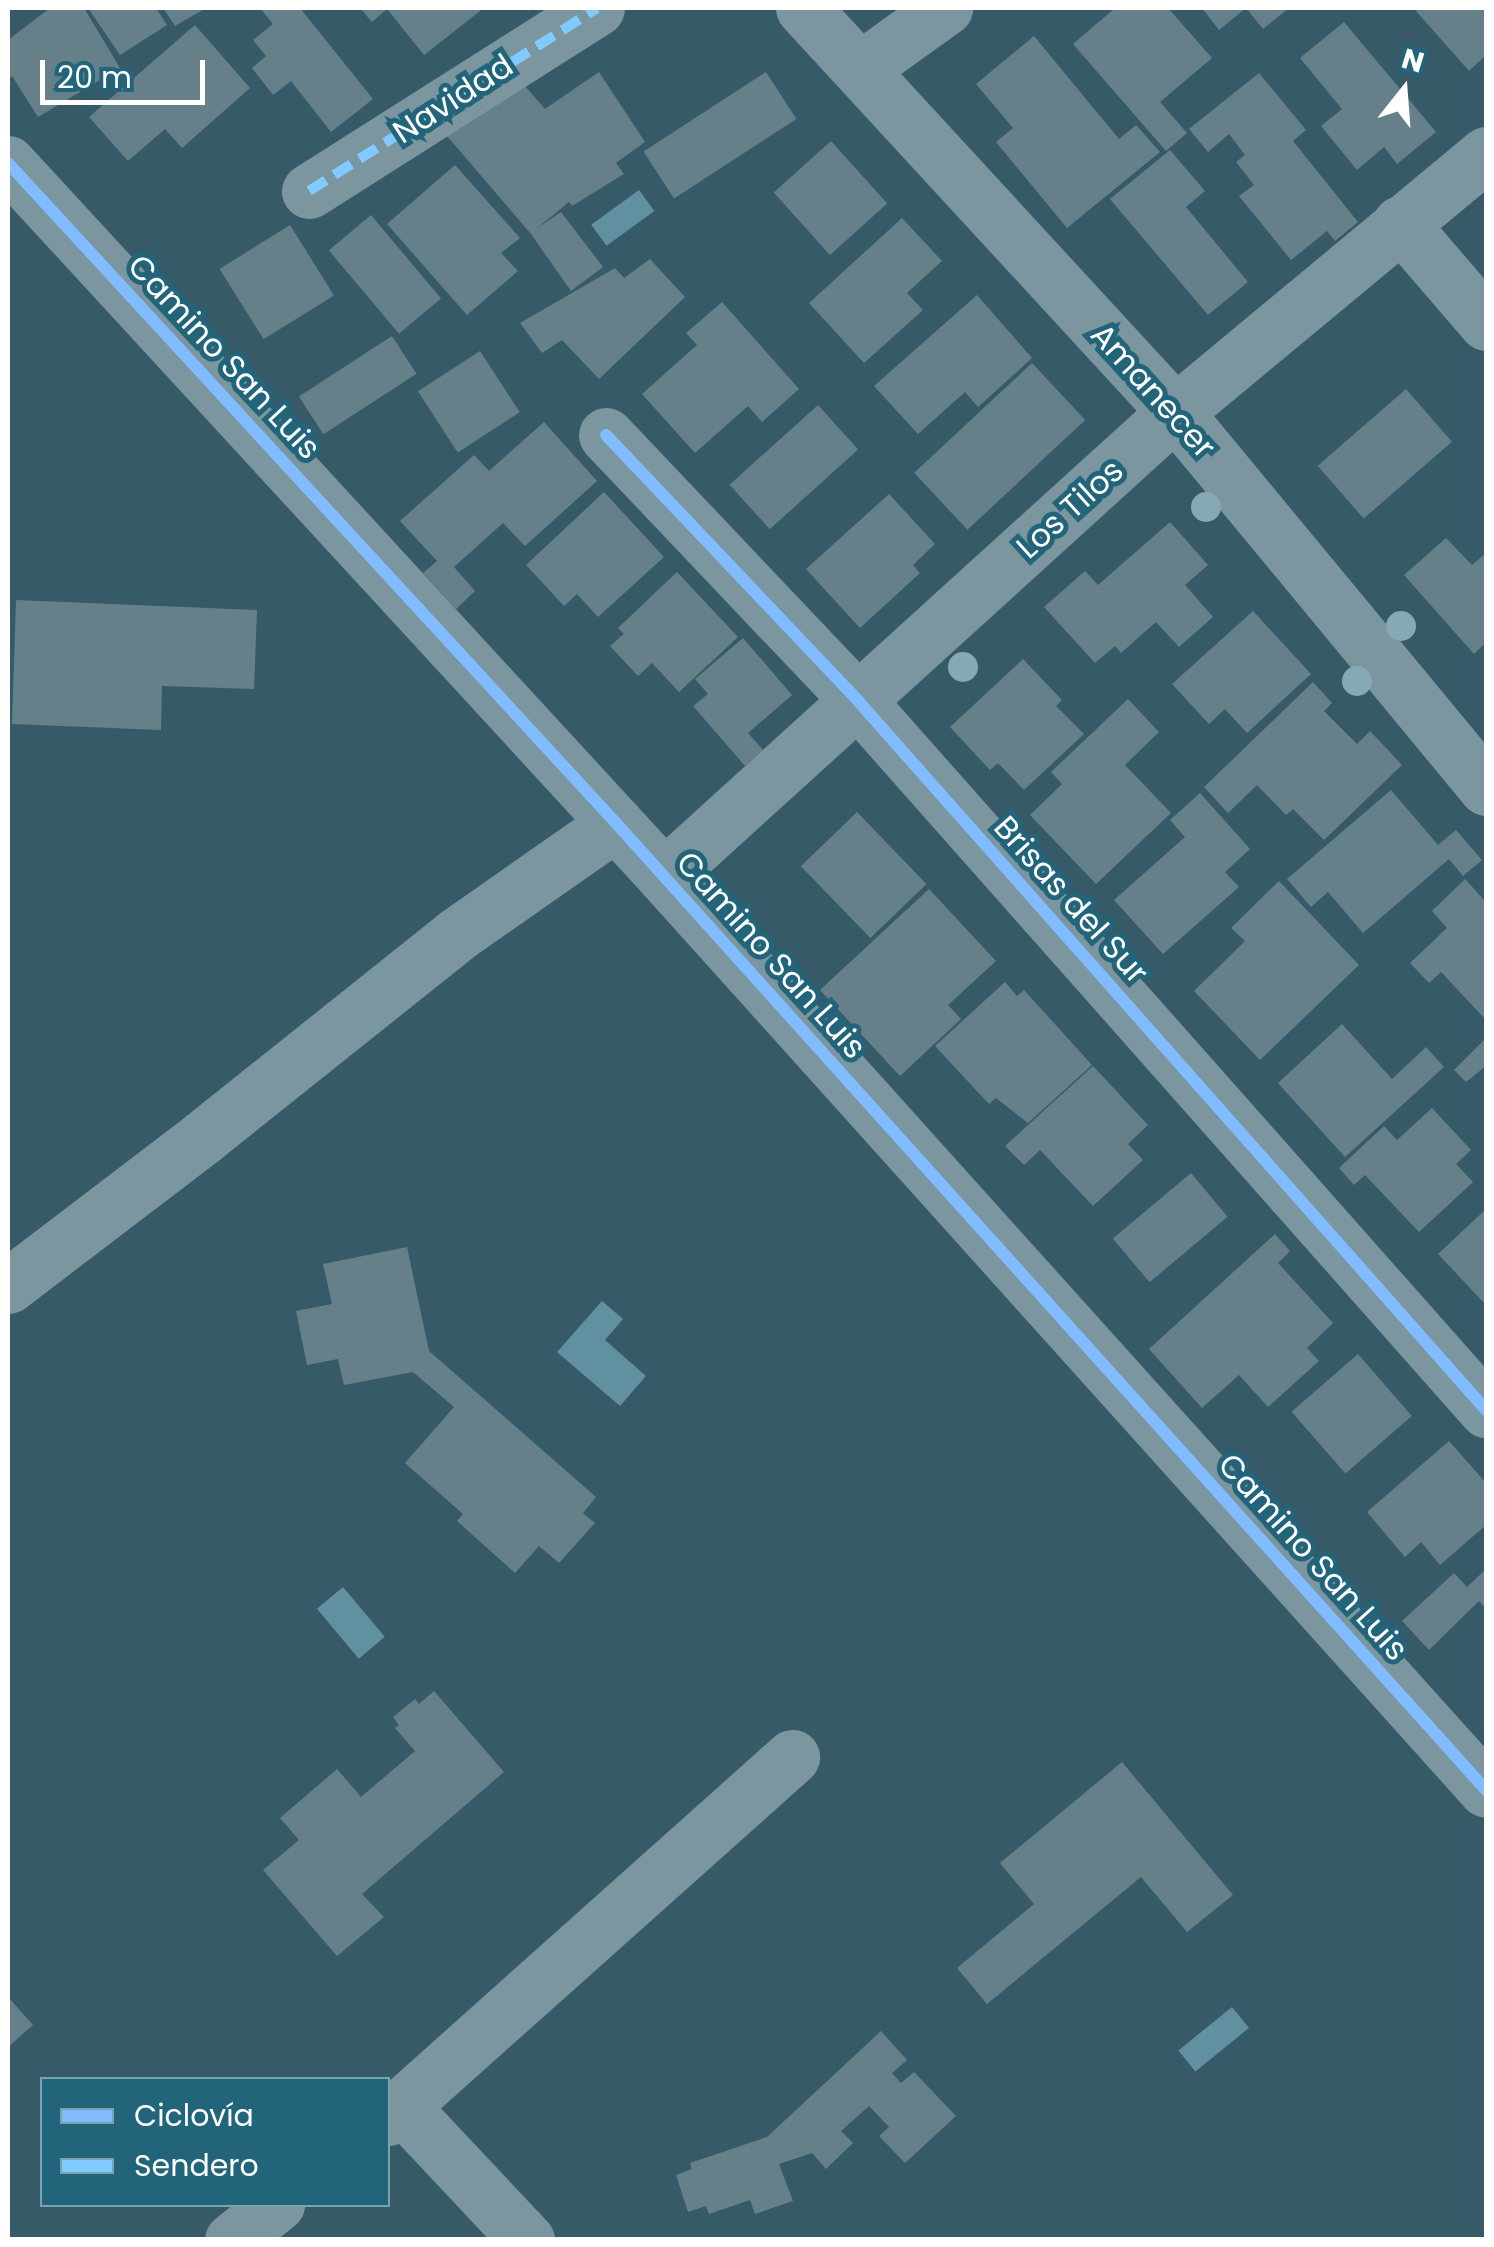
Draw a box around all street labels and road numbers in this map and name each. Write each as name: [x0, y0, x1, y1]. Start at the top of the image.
street label: Navidad: [386, 46, 520, 152]
street label: Camino San Luis: [120, 247, 328, 467]
street label: Amanecer: [1083, 316, 1223, 466]
street label: Los Tilos: [1009, 451, 1131, 567]
street label: Brisas del Sur: [986, 808, 1156, 992]
street label: Camino San Luis: [668, 844, 874, 1066]
street label: Camino San Luis: [1210, 1446, 1416, 1668]

